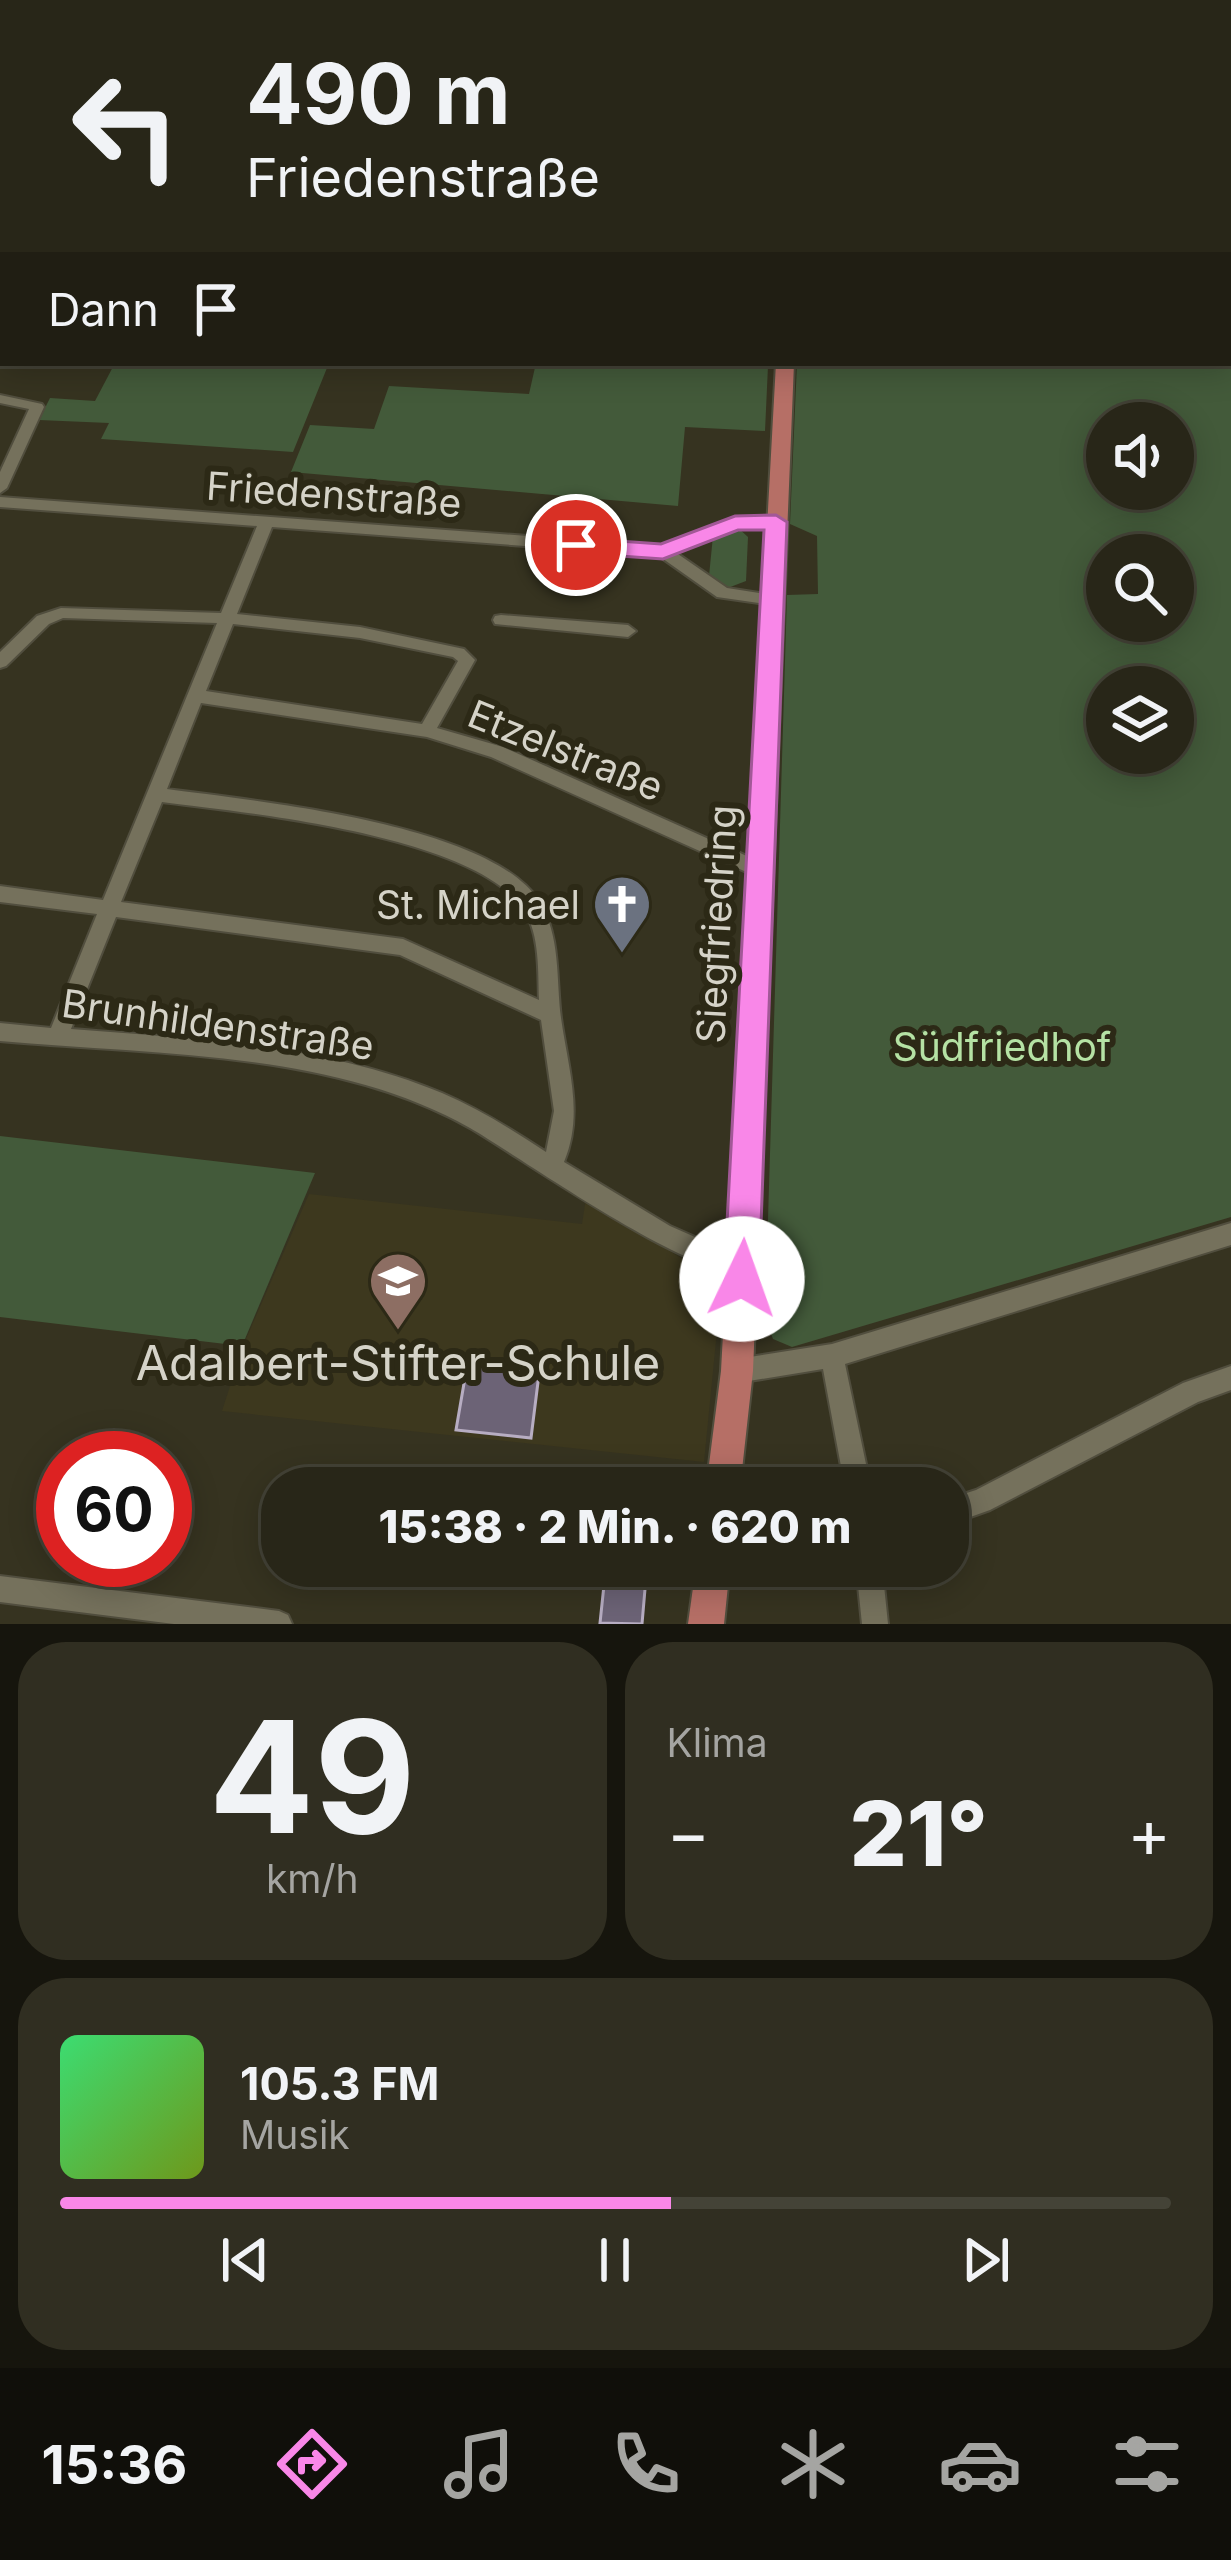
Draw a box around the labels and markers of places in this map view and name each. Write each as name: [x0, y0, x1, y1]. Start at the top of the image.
pin: [525, 494, 627, 596]
church icon: St. Michael: [591, 873, 653, 955]
place label: St. Michael: [376, 881, 580, 928]
school or university icon: Adalbert-Stifter-Schule: [367, 1250, 429, 1332]
place label: Adalbert-Stifter-Schule: [136, 1333, 660, 1392]

